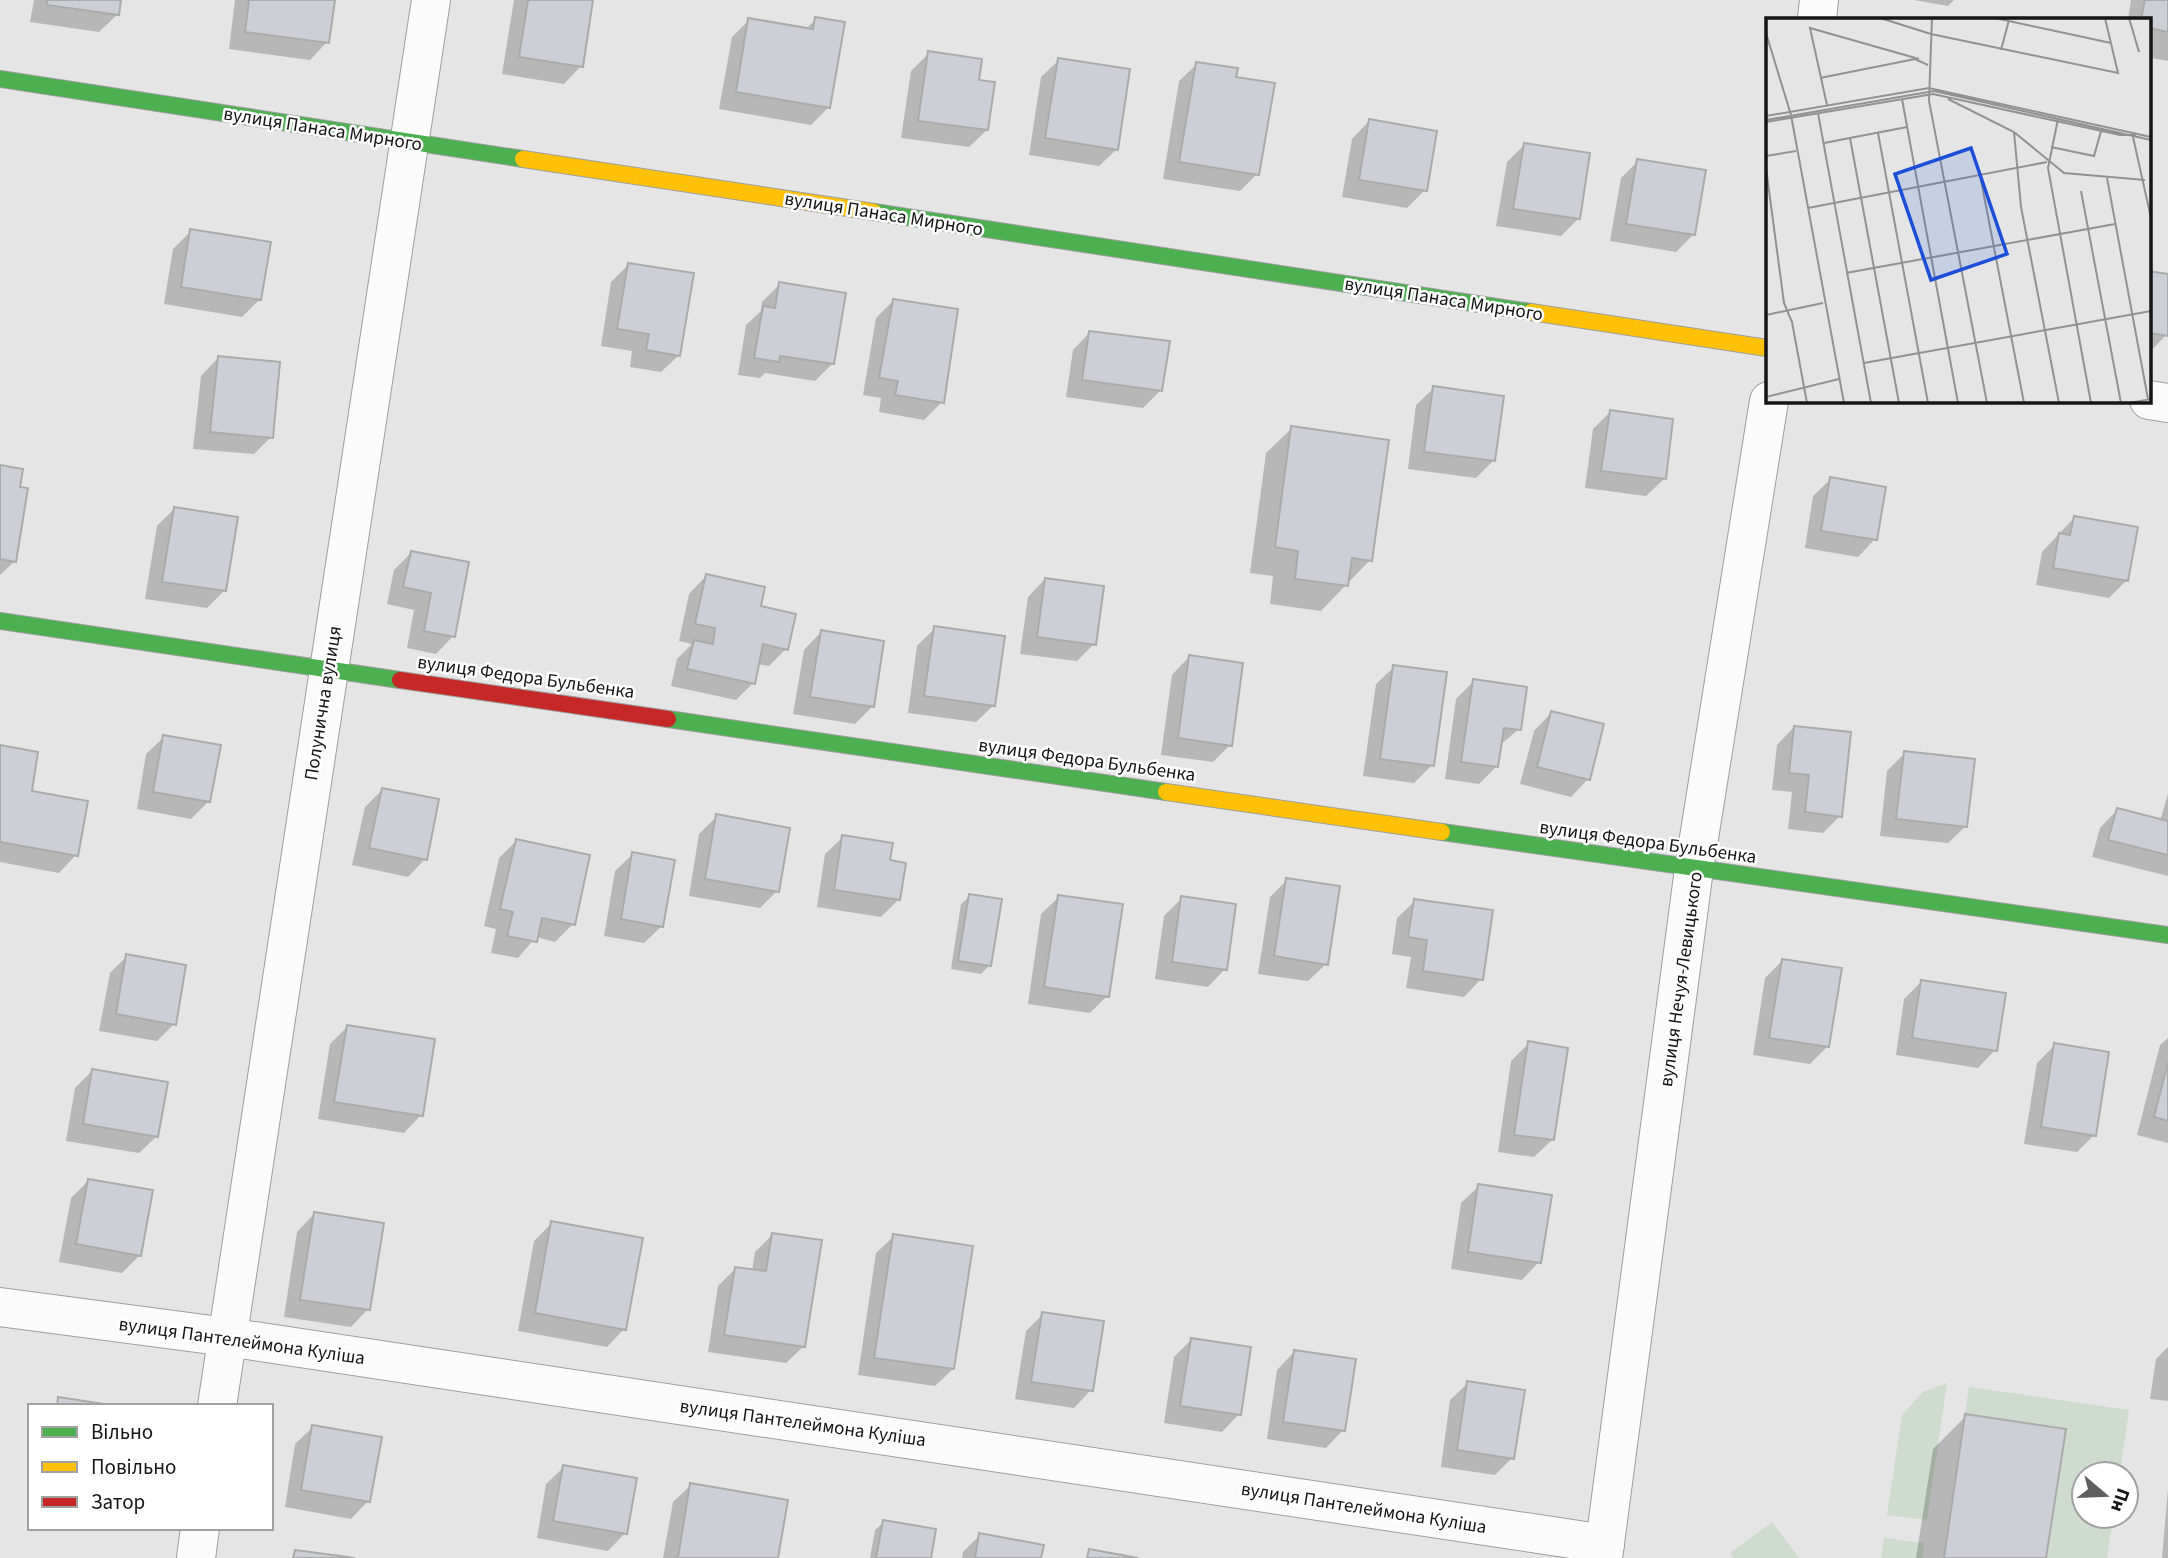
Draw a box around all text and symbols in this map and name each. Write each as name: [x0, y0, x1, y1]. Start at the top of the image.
inset map: [1766, 18, 2150, 402]
street label: вулиця Панаса Мирного: [222, 100, 424, 159]
street label: вулиця Панаса Мирного: [783, 185, 985, 244]
street label: вулиця Панаса Мирного: [1343, 270, 1545, 329]
street label: Полунична вулиця: [298, 624, 349, 783]
street label: вулиця Федора Бульбенка: [416, 649, 636, 706]
street label: вулиця Федора Бульбенка: [977, 732, 1197, 789]
street label: вулиця Федора Бульбенка: [1538, 814, 1758, 871]
street label: вулиця Нечуя-Левицького: [1653, 870, 1710, 1089]
street label: вулиця Пантелеймона Куліша: [117, 1311, 367, 1372]
street label: вулиця Пантелеймона Куліша: [678, 1393, 928, 1454]
legend: [28, 1404, 273, 1530]
text: Вільно: [91, 1417, 153, 1447]
text: Повільно: [91, 1452, 176, 1482]
north arrow: [2070, 1460, 2140, 1530]
street label: вулиця Пантелеймона Куліша: [1239, 1476, 1489, 1541]
text: Пн: [2103, 1484, 2136, 1516]
text: Затор: [91, 1487, 145, 1517]

